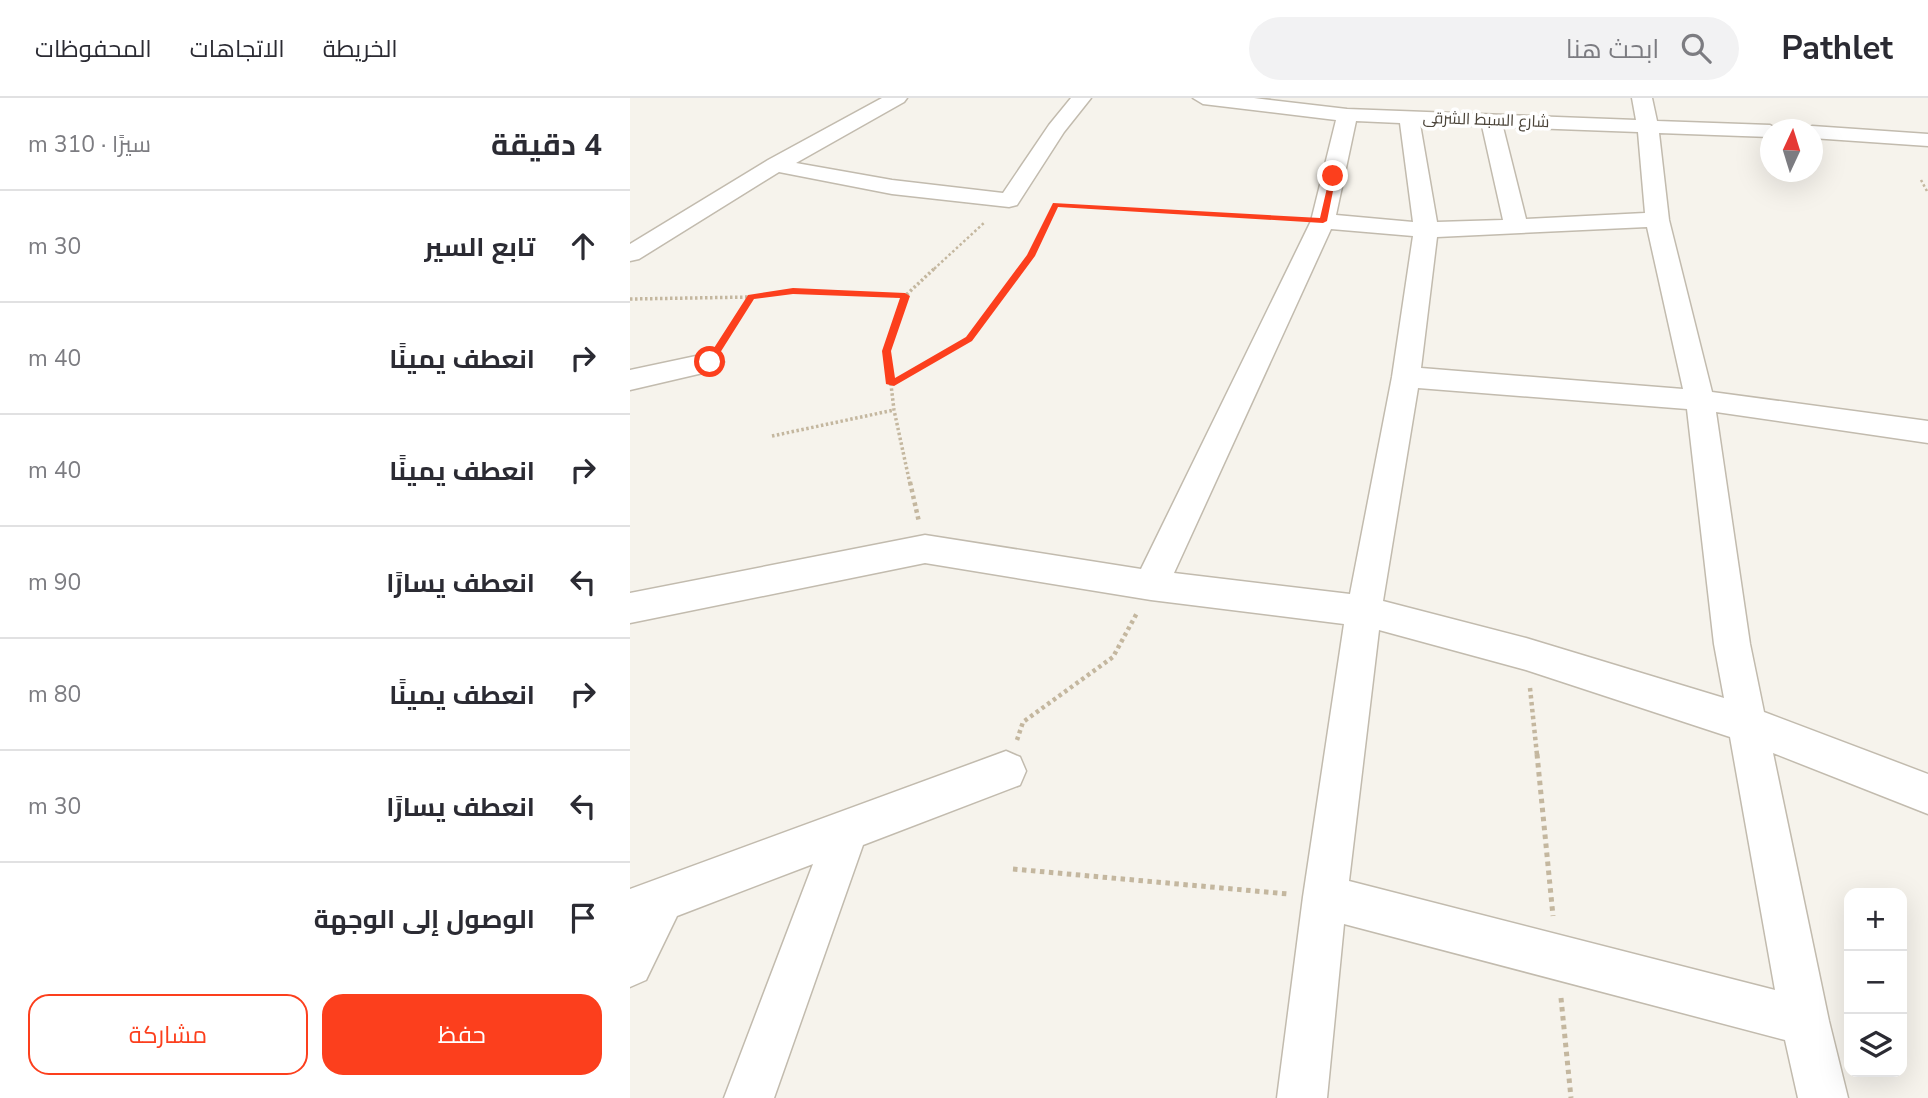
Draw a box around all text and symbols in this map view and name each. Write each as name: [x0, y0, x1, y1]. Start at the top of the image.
search box: [1249, 17, 1739, 80]
text: Pathlet: [1781, 26, 1893, 71]
icon: search: [1677, 29, 1715, 67]
text: ابحث هنا: [1566, 32, 1659, 67]
text: المحفوظات: [35, 33, 152, 65]
text: الاتجاهات: [190, 33, 285, 65]
text: الخريطة: [323, 33, 398, 65]
street label: شارع السبط الشرقى: [1422, 107, 1550, 133]
north arrow: [1760, 119, 1823, 182]
text: 4 دقيقة: [491, 125, 602, 166]
text: سيرًا · 310 m: [28, 129, 151, 160]
route end: [1317, 160, 1348, 191]
icon: ahead: [564, 227, 602, 265]
text: تابع السير: [425, 230, 535, 265]
text: 30 m: [28, 231, 81, 262]
icon: right: [564, 339, 602, 377]
text: انعطف يمينًا: [389, 342, 535, 377]
text: 40 m: [28, 343, 81, 374]
route start: [694, 346, 725, 377]
icon: right: [564, 451, 602, 489]
text: انعطف يمينًا: [389, 454, 535, 489]
text: 40 m: [28, 455, 81, 486]
icon: left: [564, 563, 602, 601]
text: انعطف يسارًا: [386, 566, 535, 601]
text: 90 m: [28, 567, 81, 598]
icon: right: [564, 675, 602, 713]
text: انعطف يمينًا: [389, 678, 535, 713]
text: 80 m: [28, 679, 81, 710]
icon: left: [564, 787, 602, 825]
text: انعطف يسارًا: [386, 790, 535, 825]
text: 30 m: [28, 791, 81, 822]
map controls: [1844, 888, 1907, 1077]
button: +: [1844, 888, 1907, 951]
icon: arrive: [564, 899, 602, 937]
text: الوصول إلى الوجهة: [314, 902, 535, 937]
button: −: [1844, 951, 1907, 1014]
button: مشاركة: [28, 994, 308, 1075]
button: حفظ: [322, 994, 602, 1075]
button: layers: [1844, 1014, 1907, 1077]

